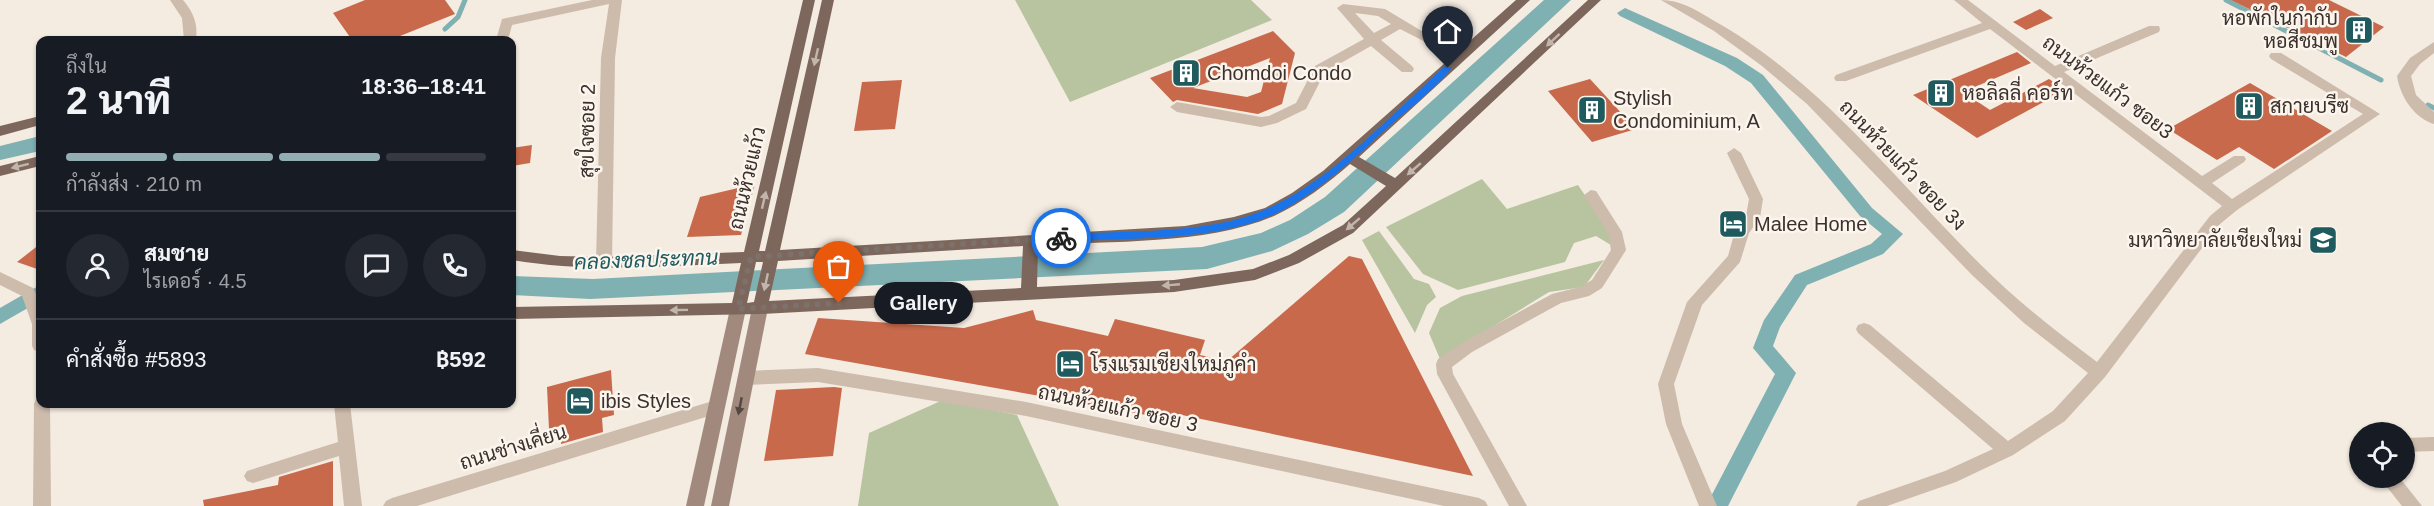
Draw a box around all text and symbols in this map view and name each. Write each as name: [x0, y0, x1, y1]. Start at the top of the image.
place label: หอพักในกำกับ หอสีชมพู: [2222, 5, 2338, 56]
pin: [1422, 6, 1473, 68]
building icon: หอพักในกำกับ หอสีชมพู: [2343, 14, 2375, 46]
icon: home: [1431, 15, 1464, 48]
street label: ถนนห้วยแก้ว ซอย3: [2039, 30, 2178, 143]
one-way arrow: [1546, 33, 1560, 47]
one-way arrow: [810, 48, 820, 66]
text: ถึงใน: [66, 55, 107, 77]
building icon: Chomdoi Condo: [1170, 57, 1202, 89]
place label: Chomdoi Condo: [1207, 62, 1352, 84]
text: 18:36–18:41: [361, 74, 486, 99]
place label: หอลิลลี่ คอร์ท: [1962, 76, 2073, 104]
building icon: หอลิลลี่ คอร์ท: [1925, 77, 1957, 109]
text: 2 นาที: [66, 79, 171, 122]
street label: สุขใจซอย 2: [573, 84, 602, 178]
place label: Stylish Condominium, A: [1613, 87, 1760, 132]
building icon: สกายบรีซ: [2233, 90, 2265, 122]
place label: สกายบรีซ: [2270, 93, 2349, 117]
building icon: Stylish Condominium, A: [1576, 94, 1608, 126]
street label: ถนนห้วยแก้ว ซอย 3ง: [1835, 95, 1971, 234]
street label: ถนนห้วยแก้ว: [724, 124, 770, 232]
one-way arrow: [11, 161, 29, 171]
one-way arrow: [1407, 162, 1422, 175]
text: กำลังส่ง · 210 m: [66, 173, 202, 195]
one-way arrow: [759, 191, 769, 209]
courier: [1031, 208, 1091, 268]
hotel icon: Malee Home: [1717, 208, 1749, 240]
place label: Malee Home: [1754, 213, 1867, 235]
one-way arrow: [1346, 217, 1361, 230]
icon: bike: [1045, 222, 1078, 255]
school or university icon: มหาวิทยาลัยเชียงใหม่: [2307, 224, 2339, 256]
place label: มหาวิทยาลัยเชียงใหม่: [2128, 227, 2302, 251]
button: person: [66, 234, 129, 297]
button: chat: [345, 234, 408, 297]
button: phone: [423, 234, 486, 297]
text: สมชาย: [144, 241, 210, 266]
pin: [813, 241, 864, 303]
water label: คลองชลประทาน: [574, 245, 719, 274]
icon: bag: [822, 250, 855, 283]
text: ไรเดอร์ · 4.5: [144, 270, 247, 292]
one-way arrow: [760, 273, 770, 291]
one-way arrow: [1162, 280, 1181, 290]
callout: Gallery: [875, 282, 974, 324]
text: Gallery: [890, 292, 957, 314]
one-way arrow: [670, 306, 689, 315]
text: คำสั่งซื้อ #5893: [66, 347, 206, 372]
text: ฿592: [436, 347, 486, 372]
hotel icon: โรงแรมเชียงใหม่ภูคำ: [1054, 348, 1086, 380]
place label: โรงแรมเชียงใหม่ภูคำ: [1090, 351, 1256, 379]
street label: ถนนห้วยแก้ว ซอย 3: [1036, 379, 1200, 436]
hotel icon: ibis Styles: [564, 385, 596, 417]
place label: ibis Styles: [601, 390, 691, 412]
one-way arrow: [735, 397, 744, 416]
street label: ถนนช่างเคี่ยน: [455, 415, 569, 474]
map controls: [2349, 422, 2415, 488]
button: locate: [2349, 422, 2415, 488]

